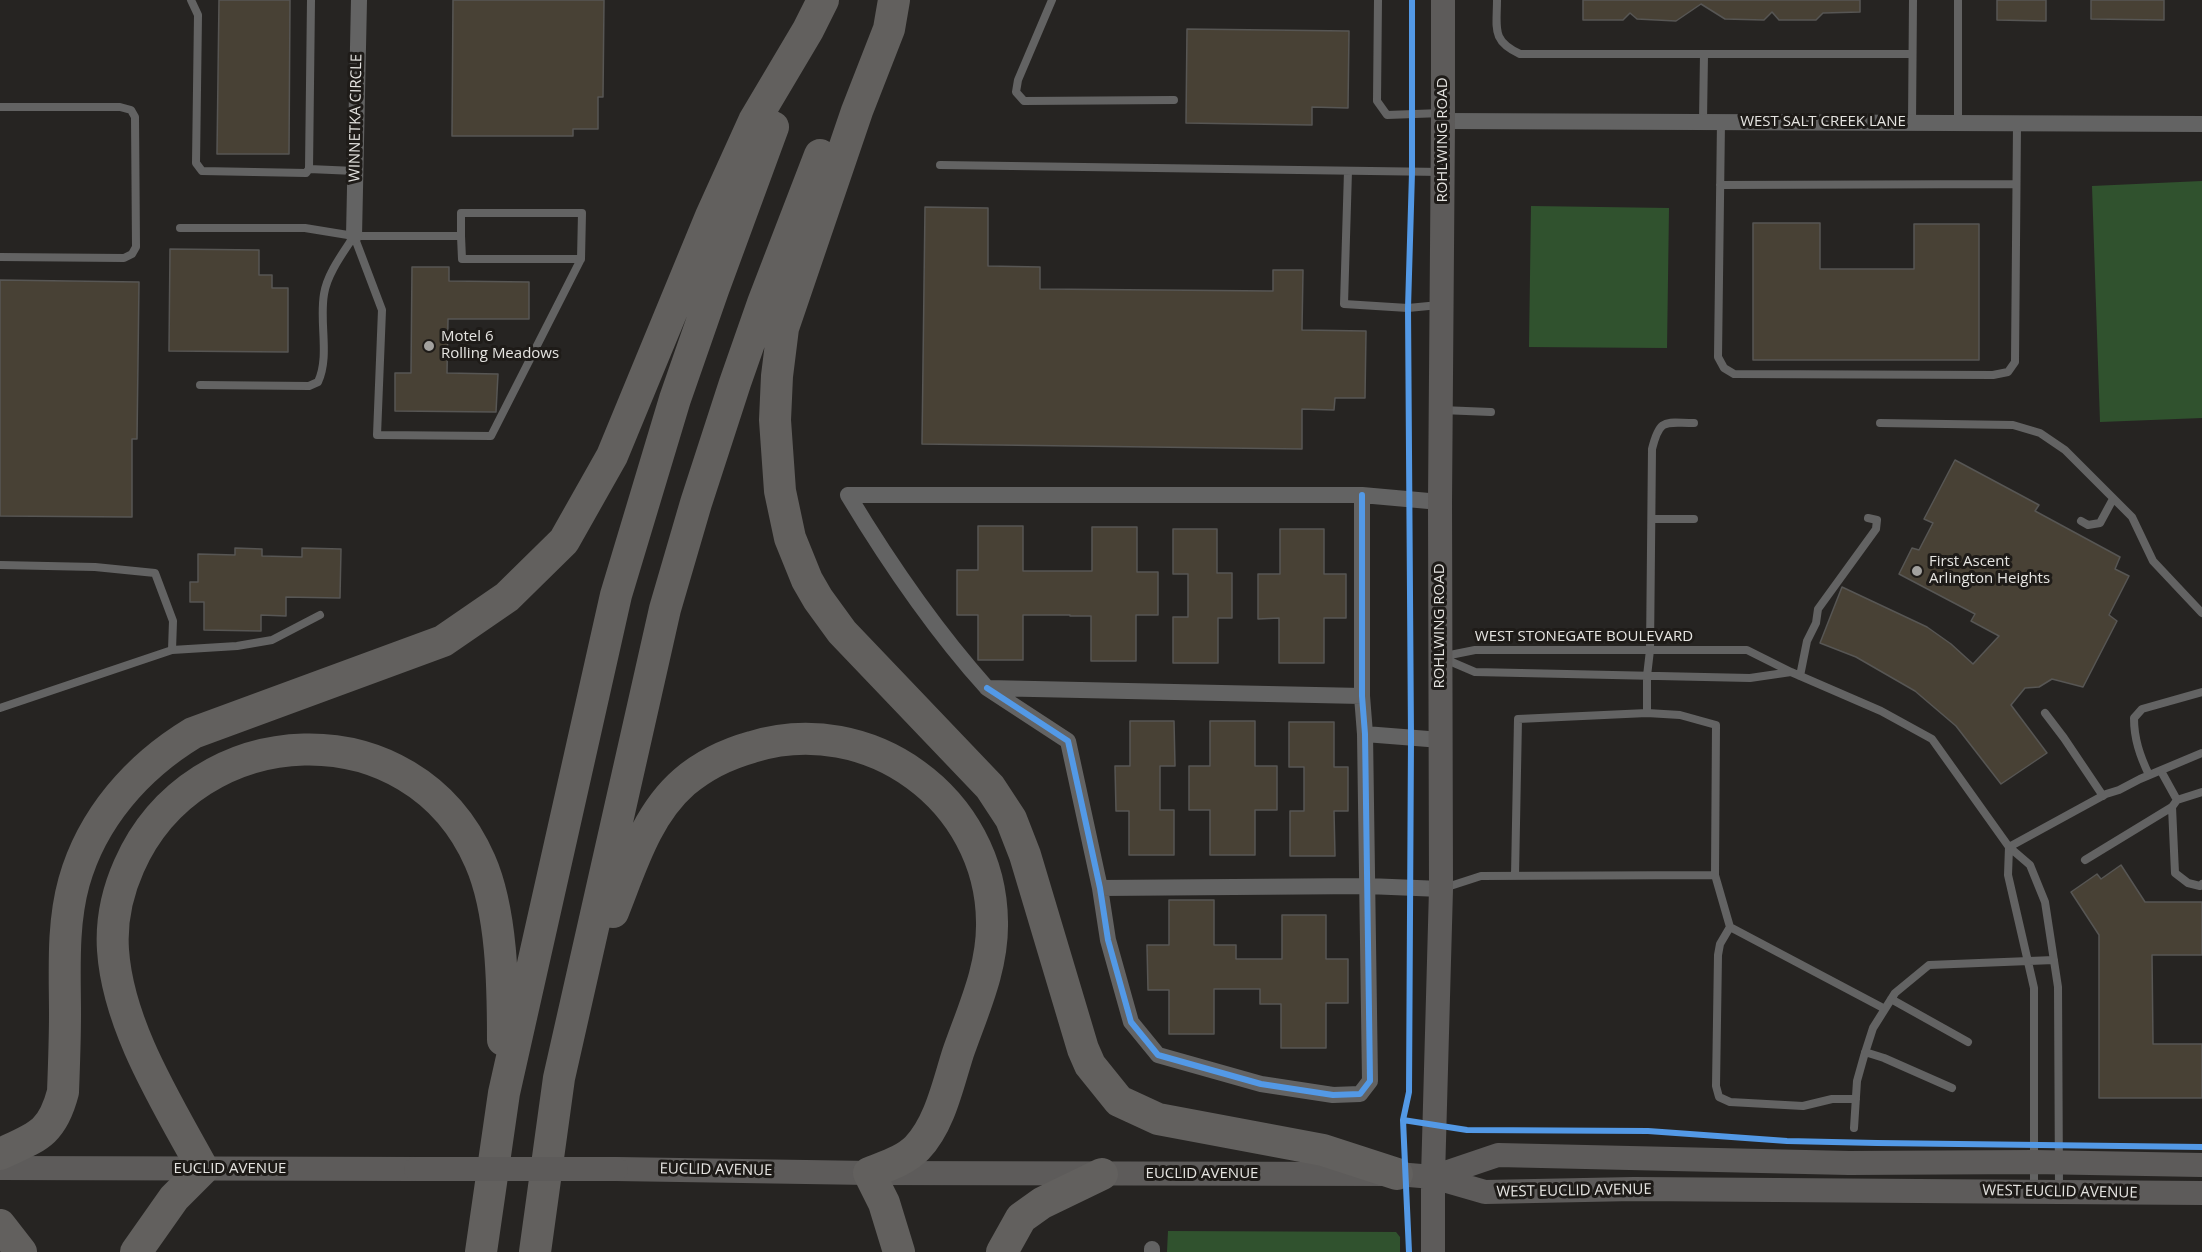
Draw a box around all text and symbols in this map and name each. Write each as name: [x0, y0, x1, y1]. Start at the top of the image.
street label: WINNETKA CIRCLE: [346, 54, 366, 182]
street label: ROHLWING ROAD: [1434, 77, 1452, 203]
street label: WEST SALT CREEK LANE: [1740, 113, 1906, 131]
place label: Motel 6 Rolling Meadows: [441, 328, 559, 363]
marker: Motel 6 Rolling Meadows: [422, 339, 436, 353]
place label: First Ascent Arlington Heights: [1929, 553, 2050, 588]
street label: ROHLWING ROAD: [1431, 563, 1449, 689]
marker: First Ascent Arlington Heights: [1910, 564, 1924, 578]
street label: WEST STONEGATE BOULEVARD: [1475, 628, 1693, 646]
street label: EUCLID AVENUE: [174, 1160, 286, 1178]
street label: EUCLID AVENUE: [659, 1160, 773, 1180]
street label: EUCLID AVENUE: [1146, 1165, 1258, 1183]
street label: WEST EUCLID AVENUE: [1496, 1181, 1652, 1201]
street label: WEST EUCLID AVENUE: [1982, 1182, 2138, 1202]

